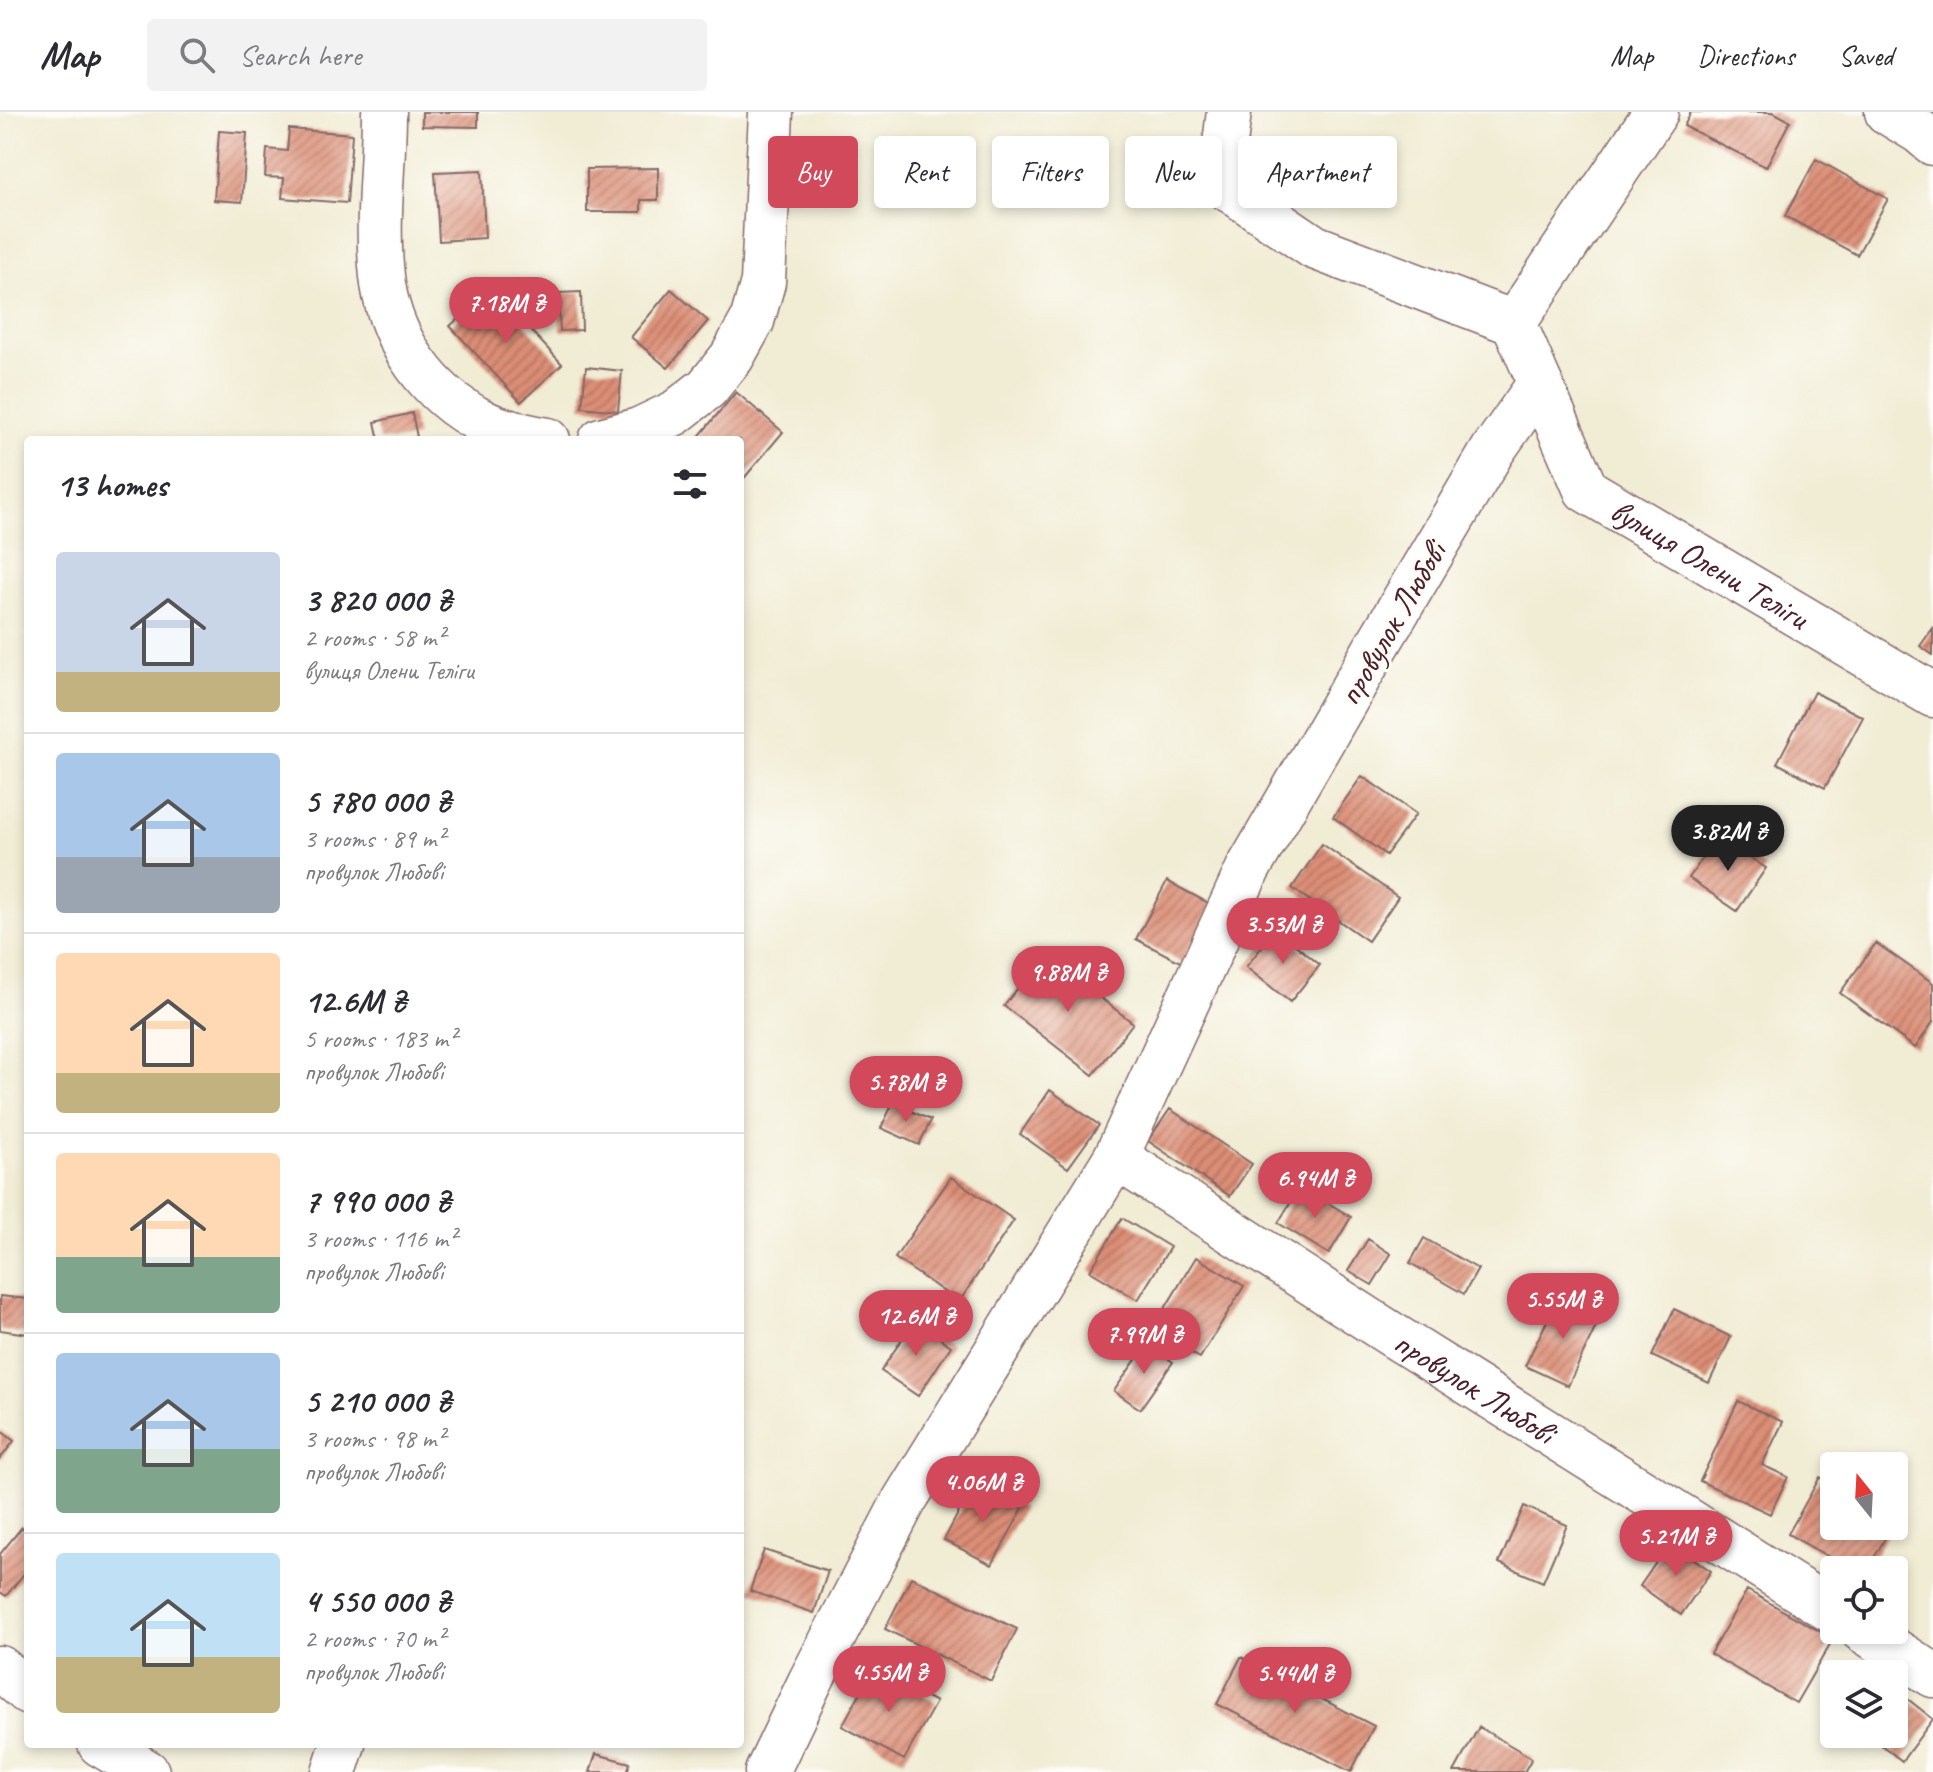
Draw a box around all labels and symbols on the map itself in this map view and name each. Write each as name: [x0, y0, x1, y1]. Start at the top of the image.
pin: 7.18M ₴: [432, 277, 580, 345]
street label: вулиця Олени Теліги: [1603, 489, 1818, 640]
street label: провулок Любові: [1327, 530, 1457, 713]
pin: 3.82M ₴: [1654, 805, 1802, 873]
pin: 3.53M ₴: [1209, 898, 1357, 966]
pin: 9.88M ₴: [994, 946, 1142, 1014]
pin: 5.78M ₴: [832, 1056, 980, 1124]
pin: 6.94M ₴: [1241, 1152, 1389, 1220]
pin: 5.55M ₴: [1489, 1273, 1637, 1341]
pin: 12.6M ₴: [842, 1290, 990, 1358]
pin: 7.99M ₴: [1070, 1308, 1218, 1376]
street label: провулок Любові: [1386, 1320, 1566, 1456]
north arrow: [1820, 1452, 1908, 1540]
pin: 4.06M ₴: [909, 1456, 1057, 1524]
pin: 5.21M ₴: [1602, 1510, 1750, 1578]
pin: 4.55M ₴: [815, 1646, 963, 1714]
pin: 5.44M ₴: [1221, 1647, 1369, 1715]

